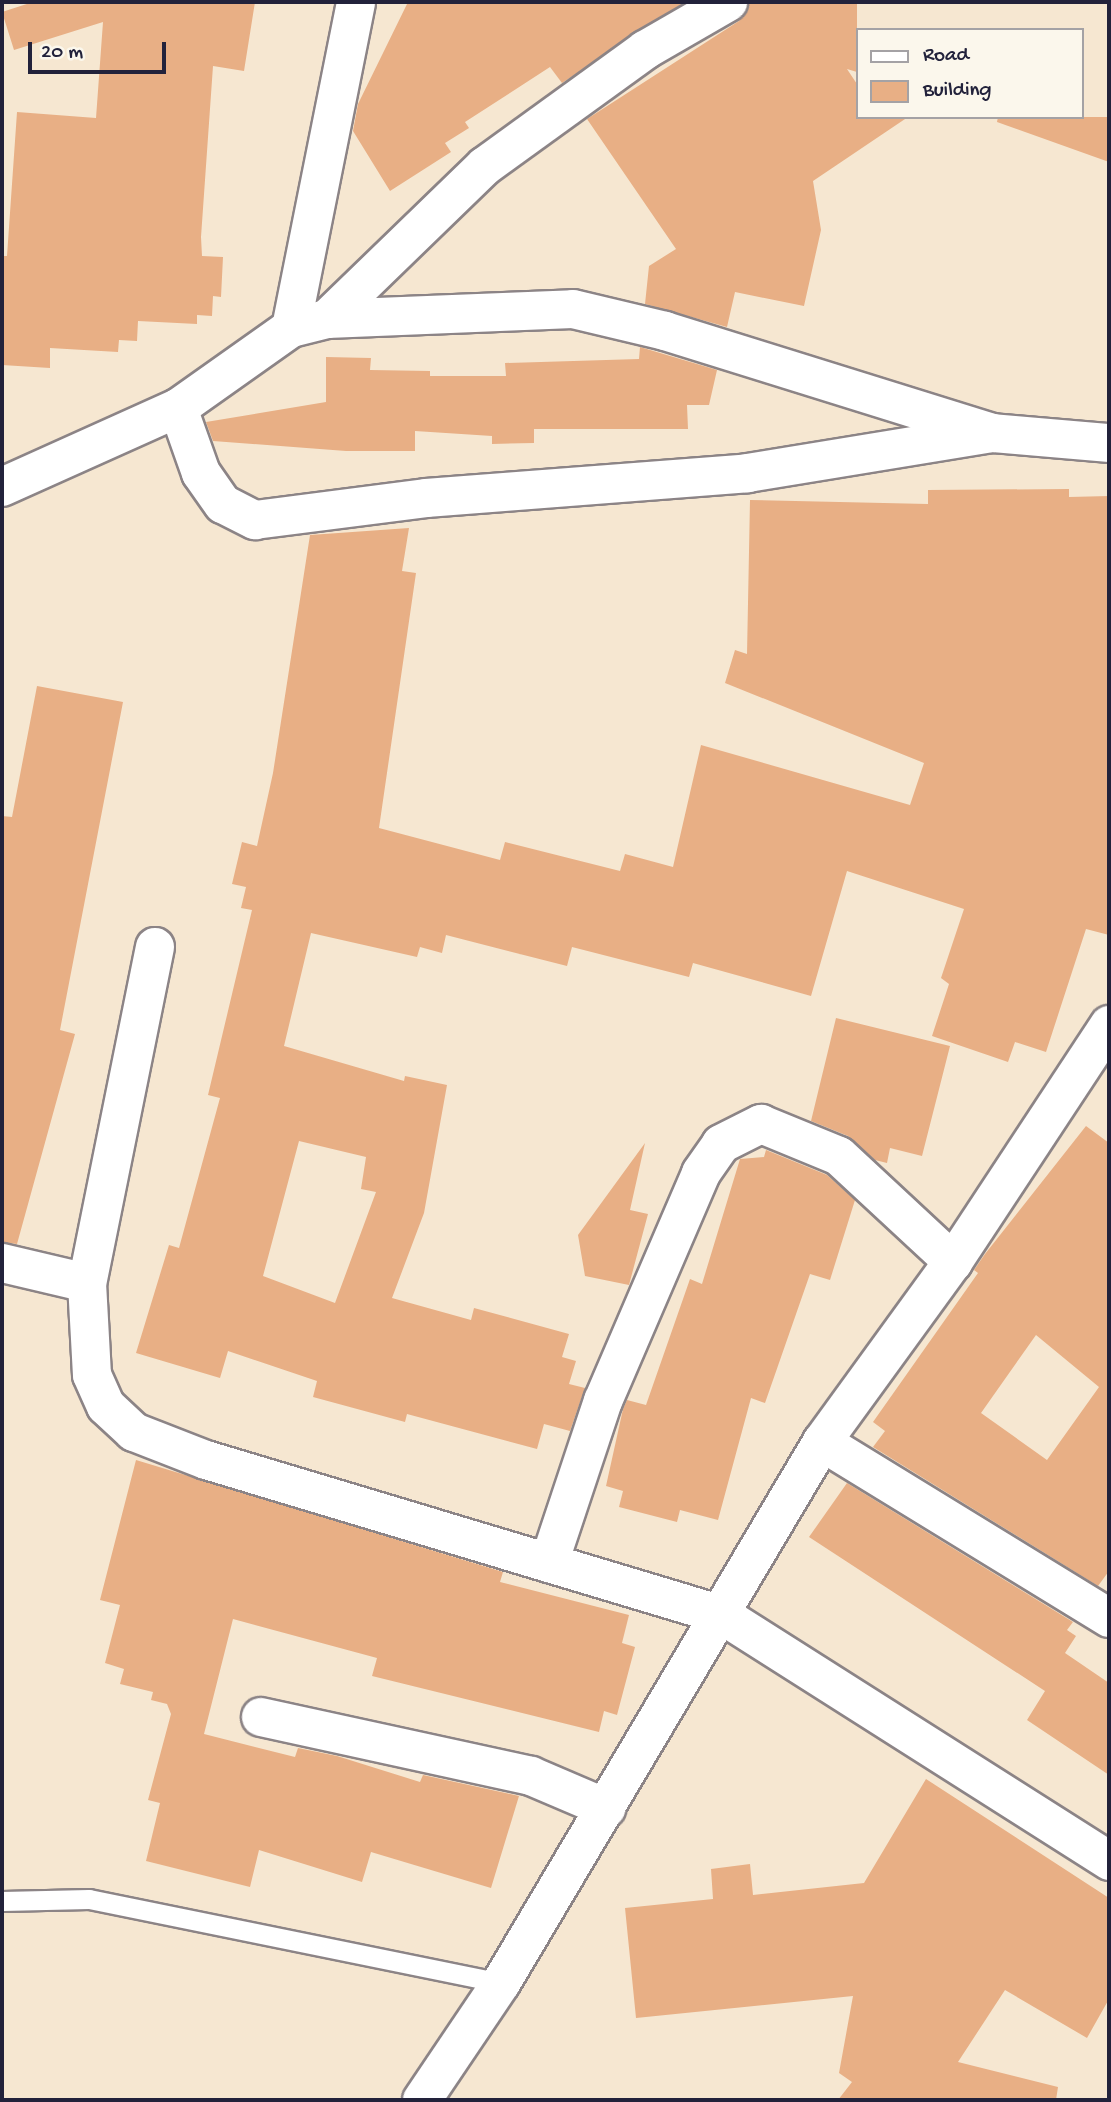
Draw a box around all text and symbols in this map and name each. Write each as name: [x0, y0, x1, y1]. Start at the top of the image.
scale bar: [32, 28, 170, 72]
legend: [856, 28, 1083, 119]
text: 20 m: [41, 41, 83, 66]
text: Road: [923, 44, 969, 69]
text: Building: [923, 79, 992, 104]

